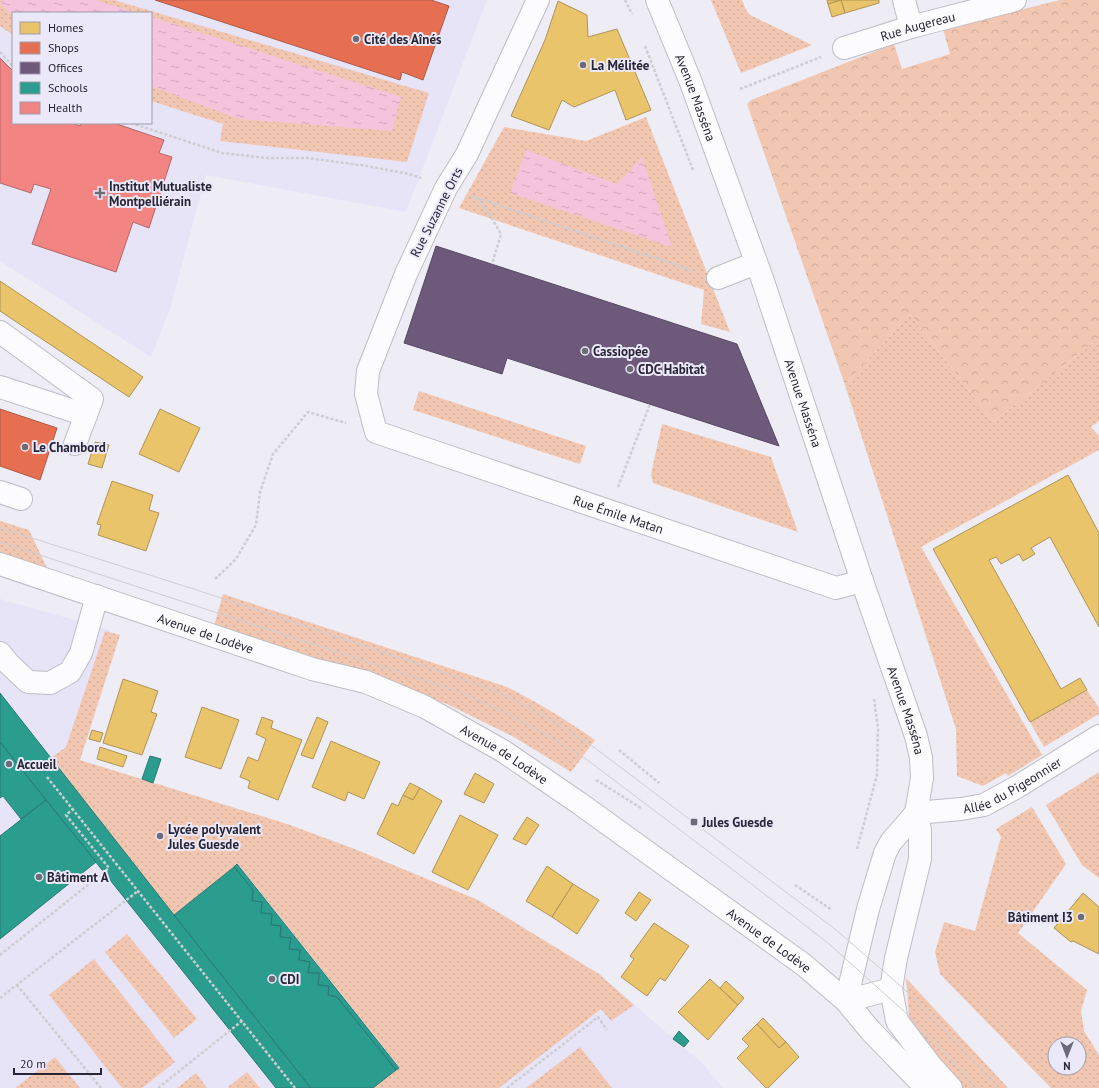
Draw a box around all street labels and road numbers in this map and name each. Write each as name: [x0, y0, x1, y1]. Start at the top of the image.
street label: Rue Augereau: [878, 8, 957, 45]
street label: Avenue Masséna: [671, 51, 720, 144]
street label: Rue Suzanne Orts: [406, 164, 466, 260]
street label: Avenue Masséna: [780, 357, 825, 450]
street label: Rue Émile Matan: [571, 492, 666, 538]
street label: Avenue de Lodève: [155, 610, 256, 658]
street label: Avenue Masséna: [883, 664, 928, 756]
street label: Avenue de Lodève: [457, 721, 551, 788]
street label: Allée du Pigeonnier: [962, 753, 1065, 817]
street label: Avenue de Lodève: [723, 904, 815, 977]

